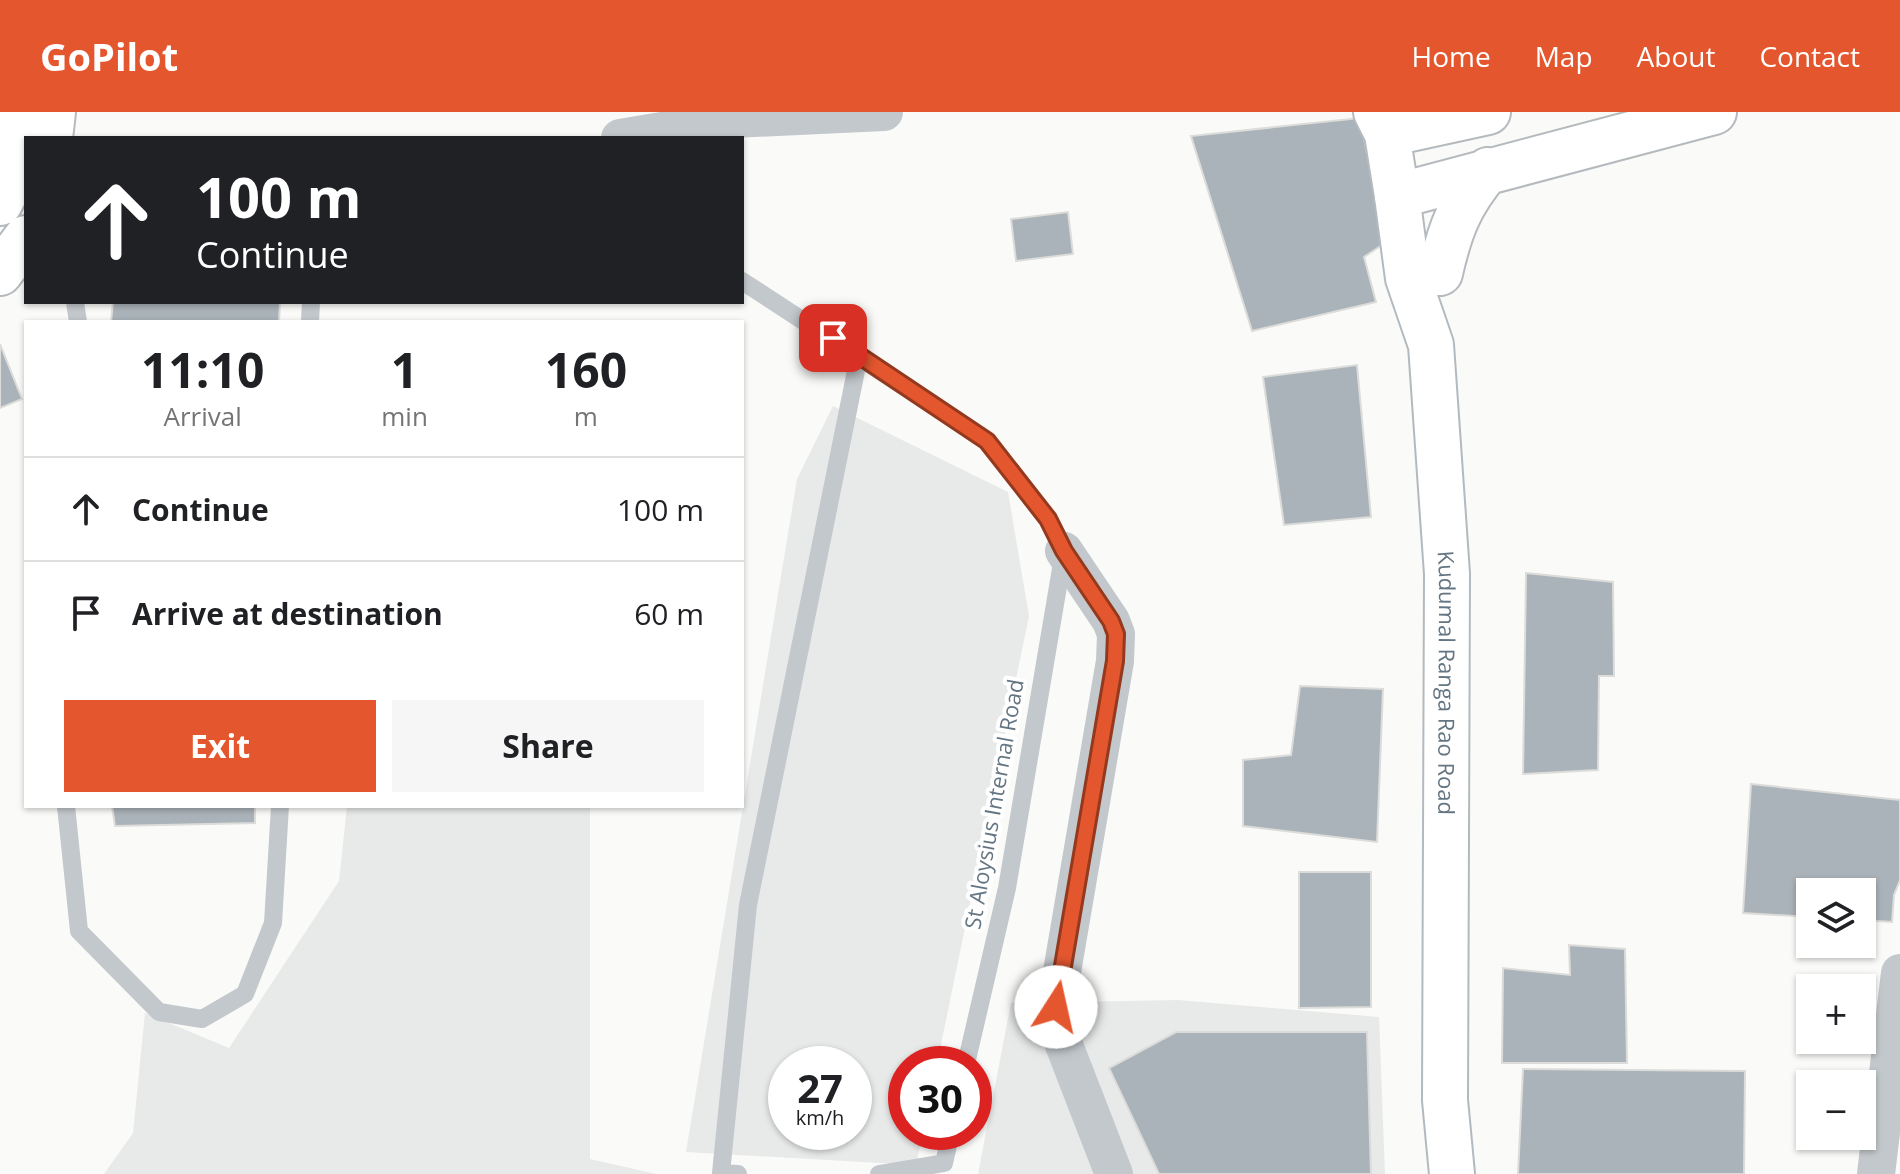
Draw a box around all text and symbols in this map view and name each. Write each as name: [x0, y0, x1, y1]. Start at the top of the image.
text: GoPilot: [40, 30, 178, 82]
text: Home: [1412, 37, 1491, 75]
text: Map: [1535, 37, 1593, 75]
text: About: [1637, 37, 1715, 75]
text: Contact: [1759, 37, 1860, 75]
text: 100 m: [196, 158, 362, 234]
icon: ahead: [64, 168, 168, 272]
text: Continue: [196, 230, 349, 279]
pin: [799, 304, 867, 372]
icon: arrive: [811, 316, 855, 360]
text: 11:10: [141, 337, 264, 402]
text: 1: [391, 337, 418, 402]
text: 160: [545, 337, 627, 402]
text: Arrival: [163, 398, 242, 434]
text: min: [381, 398, 428, 434]
text: m: [574, 398, 598, 434]
icon: ahead: [64, 487, 108, 531]
text: Continue: [132, 489, 269, 530]
text: 100 m: [617, 489, 704, 530]
street label: Kudumal Ranga Rao Road: [1431, 550, 1463, 815]
icon: arrive: [64, 591, 108, 635]
text: Arrive at destination: [132, 593, 443, 634]
text: 60 m: [634, 593, 704, 634]
street label: St Aloysius Internal Road: [956, 676, 1030, 931]
button: Exit: [64, 700, 376, 792]
button: Share: [392, 700, 704, 792]
map controls: [1796, 878, 1876, 1150]
button: layers: [1796, 878, 1876, 958]
position arrow: [1014, 965, 1098, 1049]
button: +: [1796, 974, 1876, 1054]
speed limit sign: 30: [888, 1046, 992, 1150]
text: 27: [797, 1060, 843, 1115]
button: −: [1796, 1070, 1876, 1150]
text: km/h: [796, 1104, 844, 1131]

